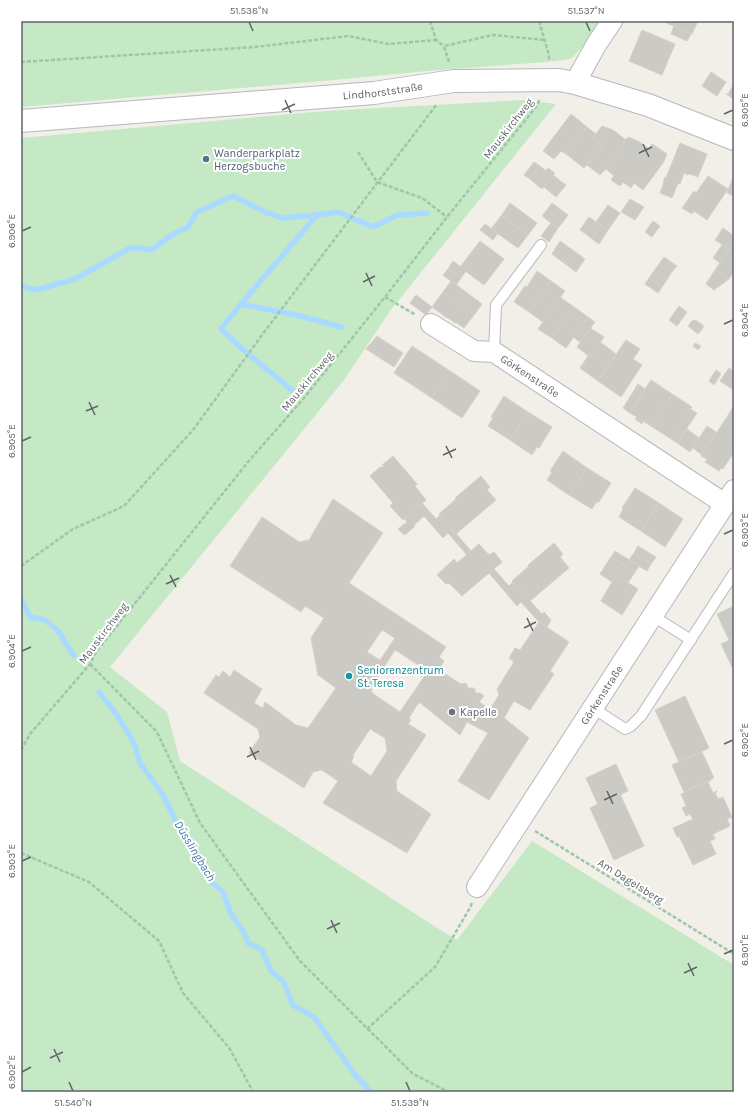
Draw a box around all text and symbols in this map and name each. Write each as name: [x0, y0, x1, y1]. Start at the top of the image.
text: 51.538°N: [230, 5, 268, 17]
text: 51.537°N: [567, 5, 605, 17]
street label: Lindhorststraße: [342, 80, 424, 102]
text: 6.905°E: [739, 93, 751, 127]
street label: Mauskirchweg: [481, 95, 537, 161]
place label: Wanderparkplatz Herzogsbuche: [214, 147, 300, 173]
marker: Wanderparkplatz Herzogsbuche: [201, 154, 211, 164]
text: 6.906°E: [6, 214, 18, 248]
text: 6.904°E: [739, 303, 751, 337]
street label: Mauskirchweg: [279, 348, 336, 414]
street label: Görkenstraße: [498, 352, 562, 400]
text: 6.905°E: [6, 424, 18, 458]
text: 6.903°E: [739, 513, 751, 547]
street label: Mauskirchweg: [76, 599, 131, 667]
text: 6.904°E: [6, 634, 18, 668]
street label: Görkenstraße: [578, 663, 626, 727]
place label: Seniorenzentrum St. Teresa: [357, 664, 444, 690]
marker: Seniorenzentrum St. Teresa: [344, 671, 354, 681]
place label: Kapelle: [460, 706, 497, 719]
marker: Kapelle: [447, 707, 457, 717]
text: 6.902°E: [739, 723, 751, 757]
water label: Düsslingbach: [171, 818, 219, 884]
text: 6.903°E: [6, 844, 18, 878]
street label: Am Dagelsberg: [595, 856, 667, 907]
text: 6.901°E: [739, 934, 751, 966]
text: 6.902°E: [6, 1055, 18, 1089]
text: 51.540°N: [54, 1097, 92, 1109]
text: 51.539°N: [391, 1097, 429, 1109]

